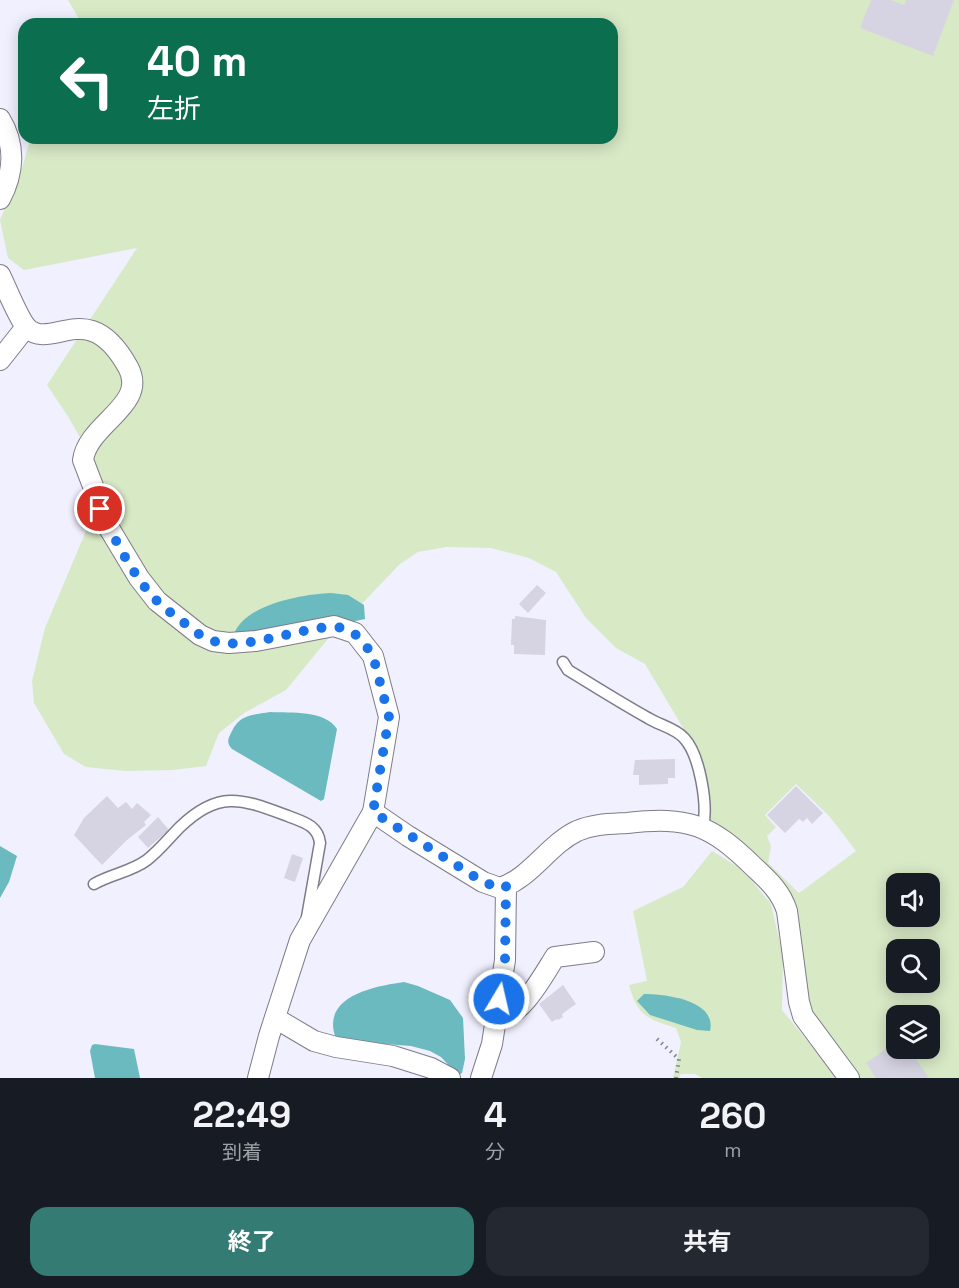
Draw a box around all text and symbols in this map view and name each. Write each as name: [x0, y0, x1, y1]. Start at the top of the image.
text: 40 m: [147, 35, 247, 88]
icon: left: [48, 42, 126, 120]
text: 左折: [147, 91, 201, 126]
pin: [74, 483, 125, 534]
icon: arrive: [83, 492, 116, 525]
map controls: [886, 873, 940, 1059]
button: sound: [886, 873, 940, 927]
button: search: [886, 939, 940, 993]
position arrow: [467, 967, 531, 1031]
button: layers: [886, 1005, 940, 1059]
text: 22:49: [193, 1092, 291, 1138]
text: 4: [484, 1092, 507, 1138]
text: 260: [699, 1093, 766, 1139]
text: m: [724, 1137, 741, 1163]
text: 到着: [222, 1139, 262, 1165]
text: 分: [485, 1139, 505, 1165]
button: 終了: [30, 1207, 474, 1276]
button: 共有: [486, 1207, 929, 1276]

